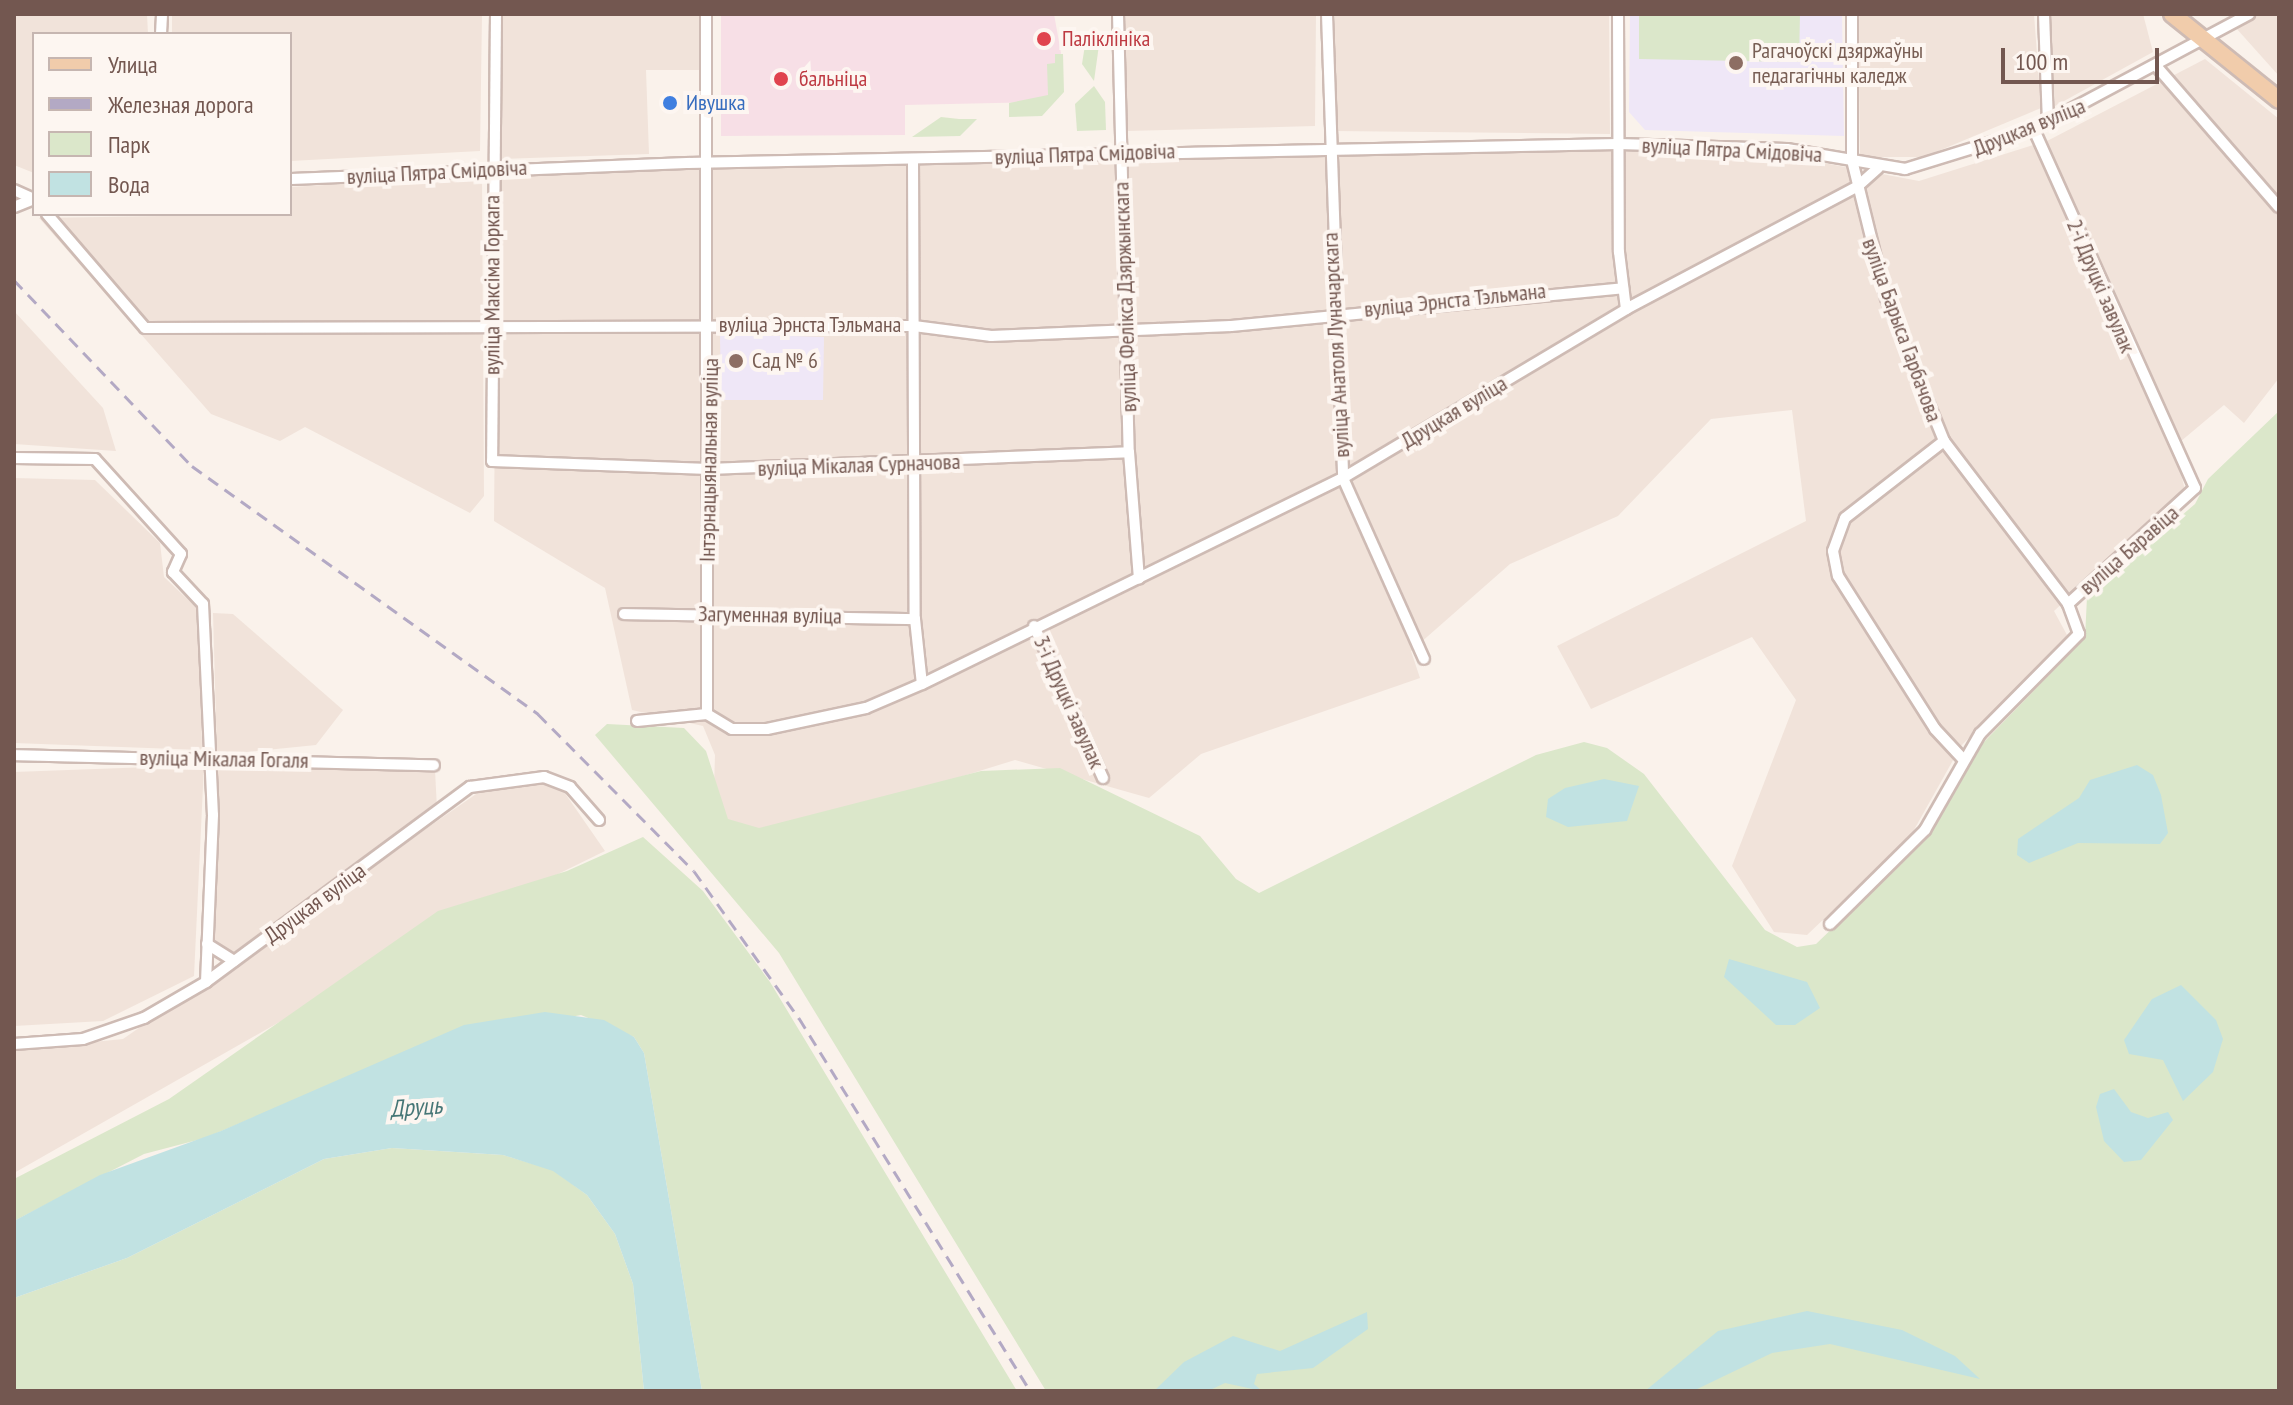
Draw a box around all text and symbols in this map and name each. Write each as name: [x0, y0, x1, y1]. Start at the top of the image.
place label: Паліклініка: [1062, 26, 1150, 52]
marker: Паліклініка: [1033, 28, 1055, 50]
legend: [32, 32, 292, 216]
scale bar: [2005, 32, 2163, 82]
place label: Рагачоўскі дзяржаўны педагагічны каледж: [1752, 37, 1923, 88]
text: 100 m: [2015, 46, 2068, 77]
text: Улица: [108, 49, 158, 80]
marker: Рагачоўскі дзяржаўны педагагічны каледж: [1727, 54, 1745, 72]
place label: бальніца: [799, 66, 867, 92]
marker: бальніца: [770, 68, 792, 90]
text: Железная дорога: [108, 89, 254, 120]
place label: Ивушка: [686, 90, 745, 116]
street label: Друцкая вуліца: [1969, 92, 2089, 162]
marker: Ивушка: [661, 94, 679, 112]
text: Парк: [108, 129, 150, 160]
street label: вуліца Пятра Смідовіча: [1641, 132, 1823, 168]
street label: вуліца Пятра Смідовіча: [994, 138, 1176, 170]
street label: вуліца Пятра Смідовіча: [346, 154, 528, 190]
text: Вода: [108, 169, 150, 200]
street label: вуліца Фелікса Дзяржынскага: [1108, 181, 1142, 413]
street label: вуліца Максіма Горкага: [479, 195, 505, 375]
street label: 2-і Друцкі завулак: [2061, 215, 2141, 357]
street label: вуліца Анатоля Луначарскага: [1317, 231, 1355, 459]
street label: вуліца Барыса Гарбачова: [1857, 235, 1947, 425]
street label: вуліца Эрнста Тэльмана: [1363, 277, 1547, 323]
street label: вуліца Эрнста Тэльмана: [718, 312, 902, 338]
place label: Сад № 6: [752, 348, 818, 374]
marker: Сад № 6: [727, 352, 745, 370]
street label: Інтэрнацыянальная вуліца: [694, 358, 724, 562]
street label: Друцкая вуліца: [1396, 370, 1512, 454]
street label: вуліца Мікалая Сурначова: [757, 448, 961, 482]
street label: вуліца Баравіца: [2074, 500, 2184, 600]
street label: Загуменная вуліца: [698, 601, 842, 629]
street label: 3-і Друцкі завулак: [1028, 631, 1110, 773]
street label: вуліца Мікалая Гогаля: [139, 744, 309, 774]
street label: Друцкая вуліца: [259, 857, 371, 949]
water label: Друць: [389, 1091, 443, 1123]

